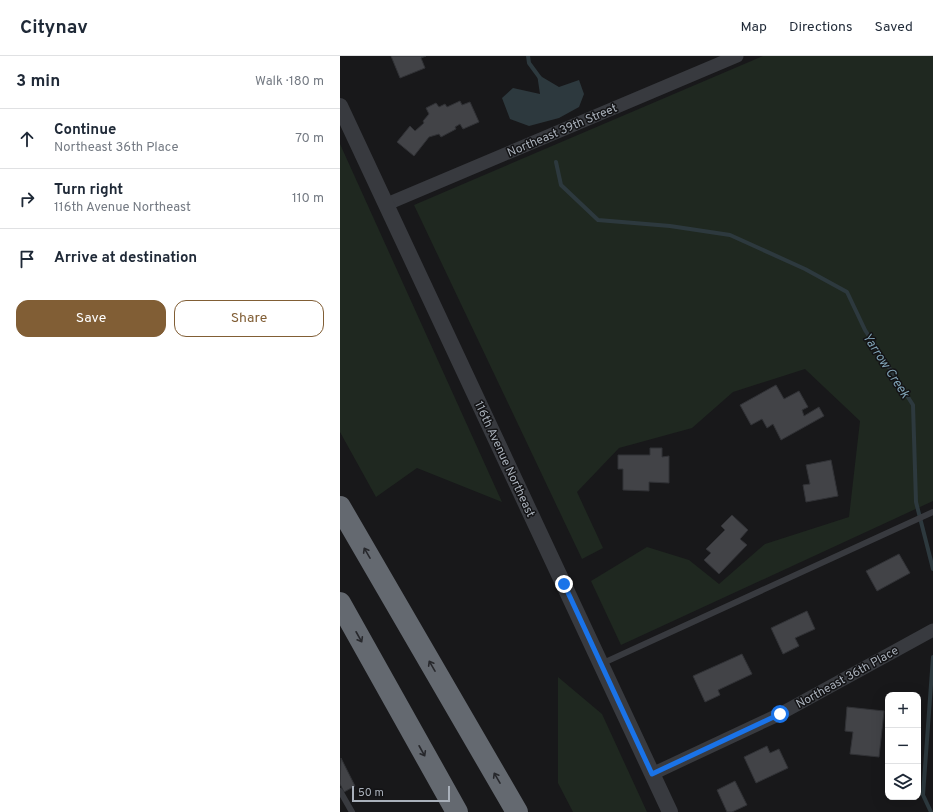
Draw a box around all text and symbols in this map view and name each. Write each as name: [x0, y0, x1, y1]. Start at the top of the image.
text: Citynav: [20, 16, 88, 40]
text: Map: [741, 19, 767, 36]
text: Directions: [789, 19, 853, 36]
text: Saved: [875, 19, 913, 36]
text: 3 min: [16, 71, 60, 93]
text: Walk · 180 m: [255, 74, 324, 90]
street label: Northeast 39th Street: [505, 101, 620, 161]
text: Continue: [54, 121, 116, 140]
icon: ahead: [16, 128, 38, 150]
text: 70 m: [295, 131, 324, 147]
text: Northeast 36th Place: [54, 140, 178, 156]
text: Turn right: [54, 181, 123, 200]
icon: right: [16, 188, 38, 210]
text: 110 m: [292, 191, 324, 207]
text: 116th Avenue Northeast: [54, 200, 191, 216]
icon: arrive: [16, 248, 38, 270]
text: Arrive at destination: [54, 249, 197, 268]
button: Save: [16, 300, 166, 337]
button: Share: [174, 300, 324, 337]
water label: Yarrow Creek: [858, 330, 913, 402]
street label: 116th Avenue Northeast: [470, 399, 538, 520]
one-way arrow: [363, 547, 371, 559]
route end: [555, 575, 573, 593]
one-way arrow: [356, 631, 363, 643]
street label: Northeast 36th Place: [793, 643, 902, 713]
one-way arrow: [428, 660, 436, 672]
map controls: [885, 692, 921, 800]
button: +: [885, 692, 921, 728]
route start: [771, 705, 789, 723]
button: −: [885, 728, 921, 764]
one-way arrow: [419, 745, 427, 757]
button: layers: [885, 764, 921, 800]
one-way arrow: [493, 772, 501, 784]
scale bar: [352, 784, 450, 803]
text: 50 m: [358, 786, 384, 800]

